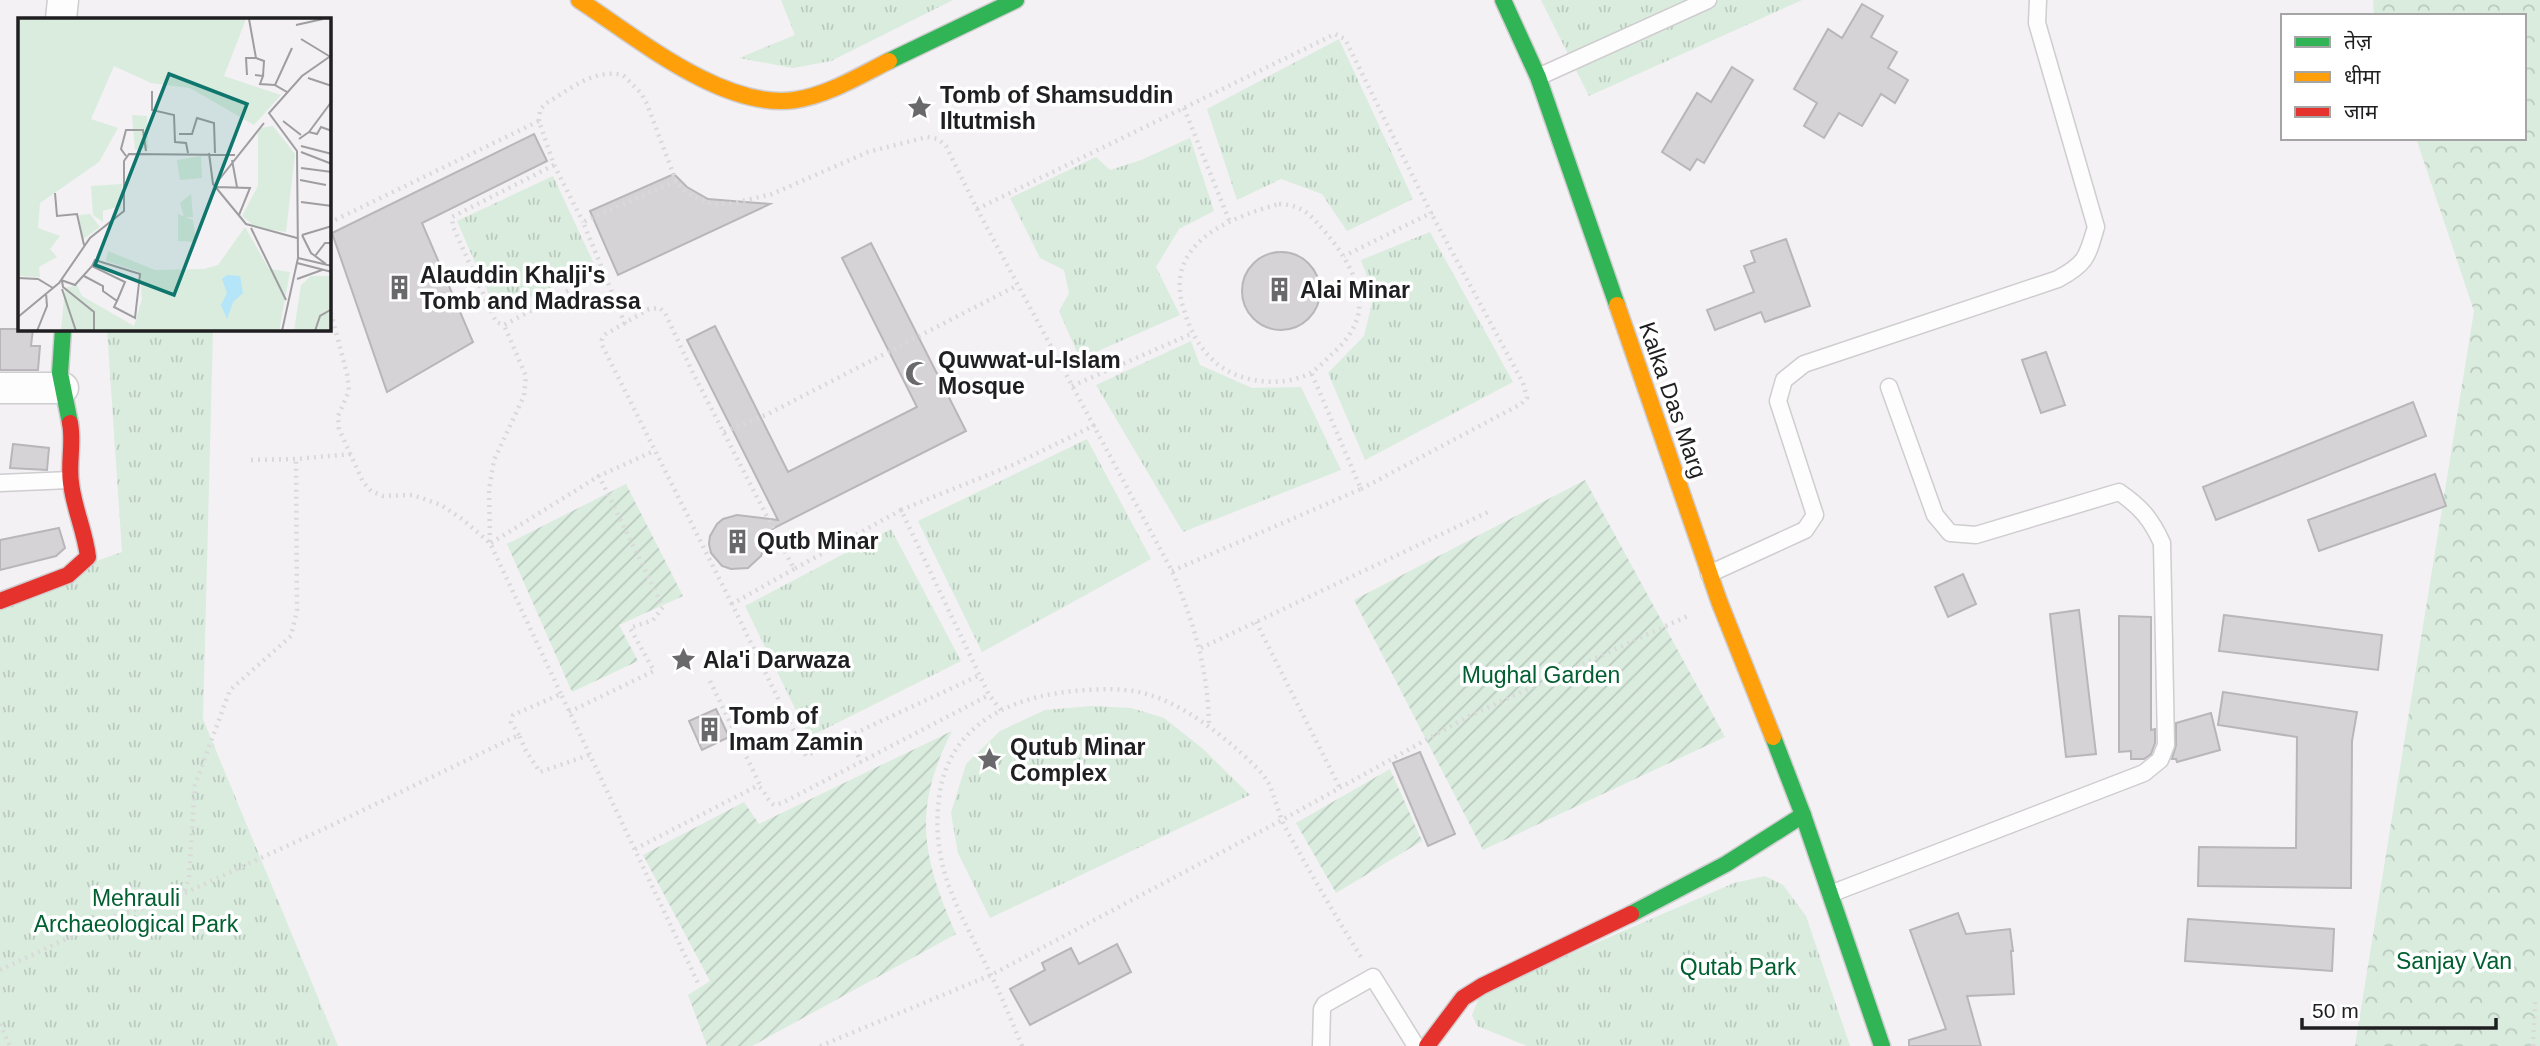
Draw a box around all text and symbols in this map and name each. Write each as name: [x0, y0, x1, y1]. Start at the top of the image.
legend: [2281, 14, 2526, 140]
inset map: [18, 18, 331, 331]
text: तेज़: [2344, 30, 2372, 53]
text: धीमा: [2344, 65, 2381, 88]
place label: Tomb of Shamsuddin Iltutmish: [940, 82, 1173, 134]
place icon: Tomb of Shamsuddin Iltutmish: [906, 94, 934, 122]
text: जाम: [2344, 100, 2378, 123]
place label: Alauddin Khalji's Tomb and Madrassa: [420, 262, 641, 314]
building icon: Alauddin Khalji's Tomb and Madrassa: [386, 274, 414, 302]
building icon: Alai Minar: [1266, 276, 1294, 304]
place label: Alai Minar: [1300, 277, 1410, 303]
street label: Kalka Das Marg: [1634, 318, 1712, 482]
place label: Quwwat-ul-Islam Mosque: [938, 347, 1121, 399]
mosque icon: Quwwat-ul-Islam Mosque: [904, 359, 932, 387]
building icon: Qutb Minar: [723, 527, 751, 555]
place label: Qutb Minar: [757, 528, 878, 554]
place icon: Ala'i Darwaza: [669, 646, 697, 674]
place label: Ala'i Darwaza: [703, 647, 851, 673]
park label: Mughal Garden: [1462, 662, 1620, 688]
place label: Tomb of Imam Zamin: [729, 703, 863, 755]
building icon: Tomb of Imam Zamin: [695, 715, 723, 743]
place label: Qutub Minar Complex: [1010, 734, 1145, 786]
place icon: Qutub Minar Complex: [976, 746, 1004, 774]
park label: Mehrauli Archaeological Park: [34, 885, 239, 937]
park label: Sanjay Van: [2396, 948, 2512, 974]
park label: Qutab Park: [1680, 954, 1797, 980]
scale bar: [2302, 986, 2496, 1030]
text: 50 m: [2312, 999, 2359, 1022]

